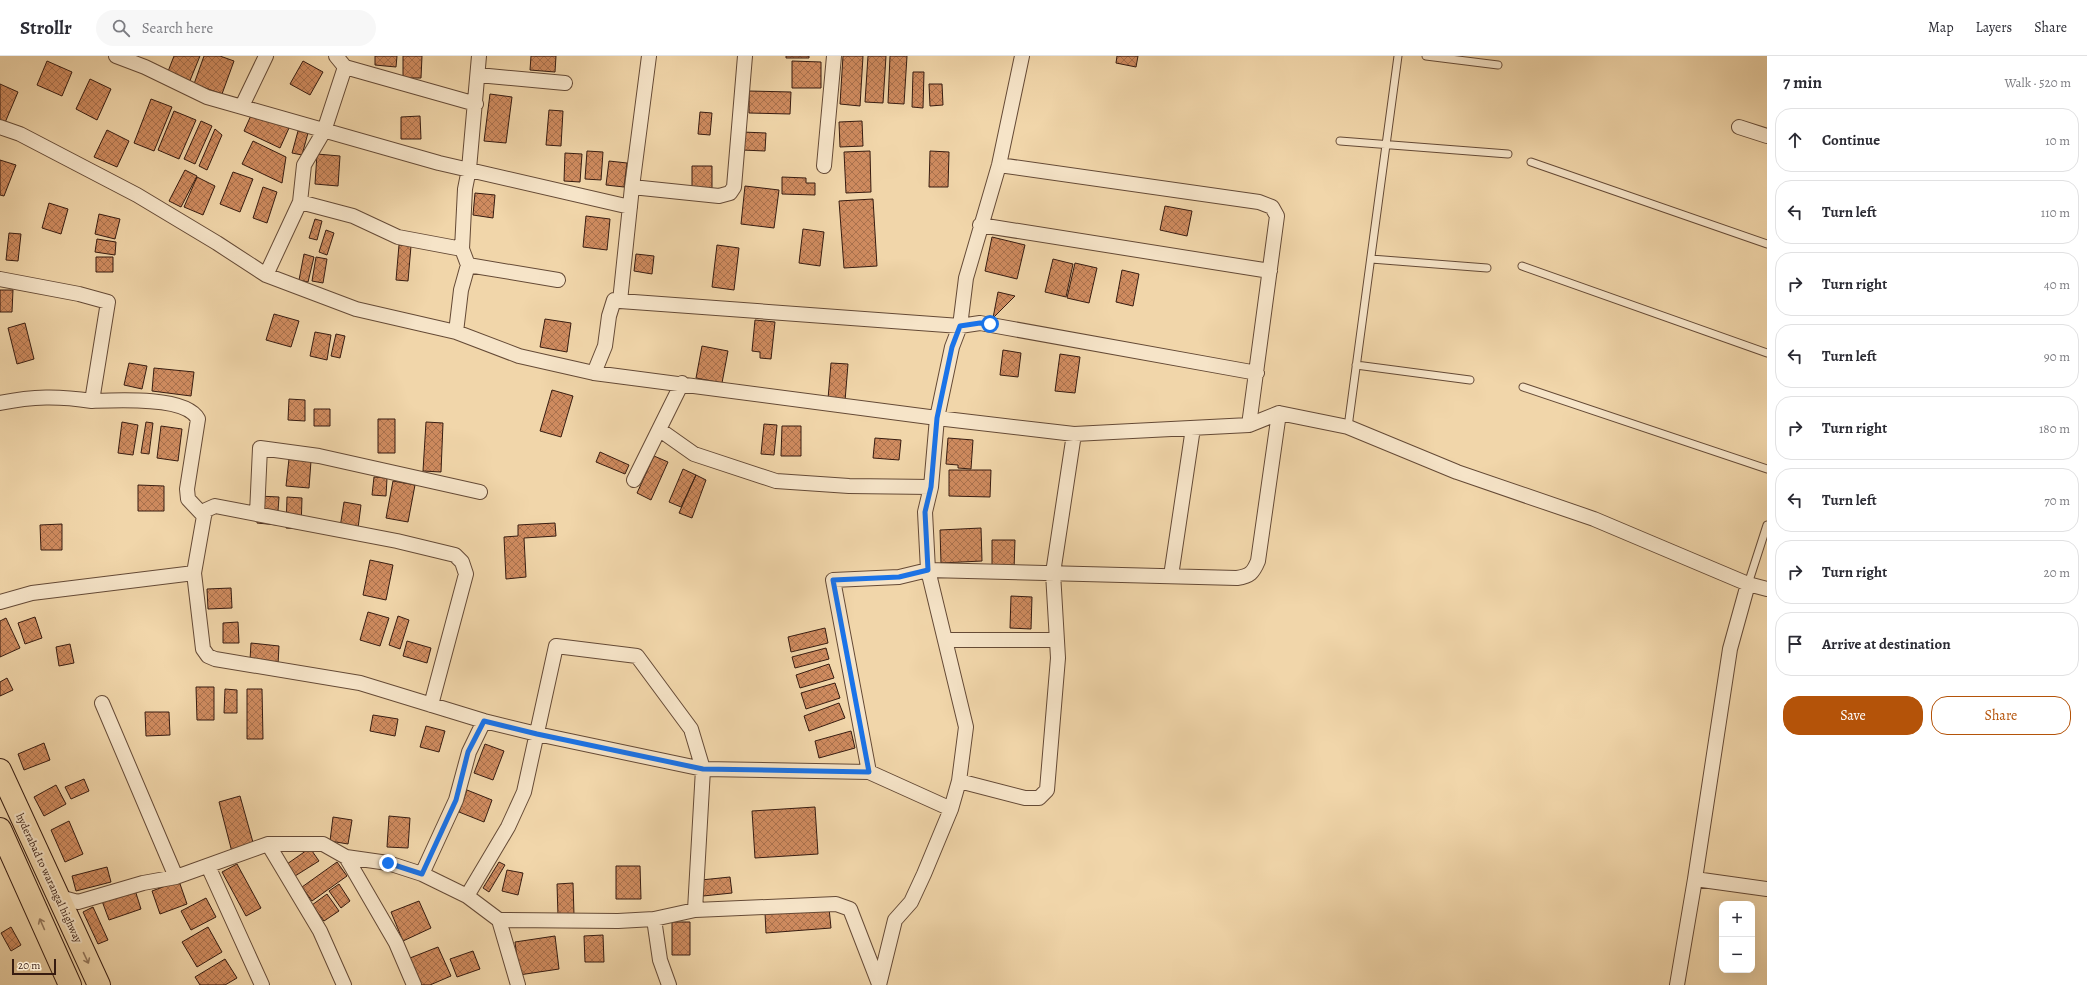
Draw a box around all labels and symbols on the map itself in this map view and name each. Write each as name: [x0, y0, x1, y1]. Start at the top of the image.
route start: [981, 315, 999, 333]
street label: hyderabad to warangal highway: [12, 811, 86, 945]
route end: [379, 854, 397, 872]
one-way arrow: [38, 919, 45, 931]
one-way arrow: [83, 952, 90, 964]
scale bar: [12, 957, 56, 976]

